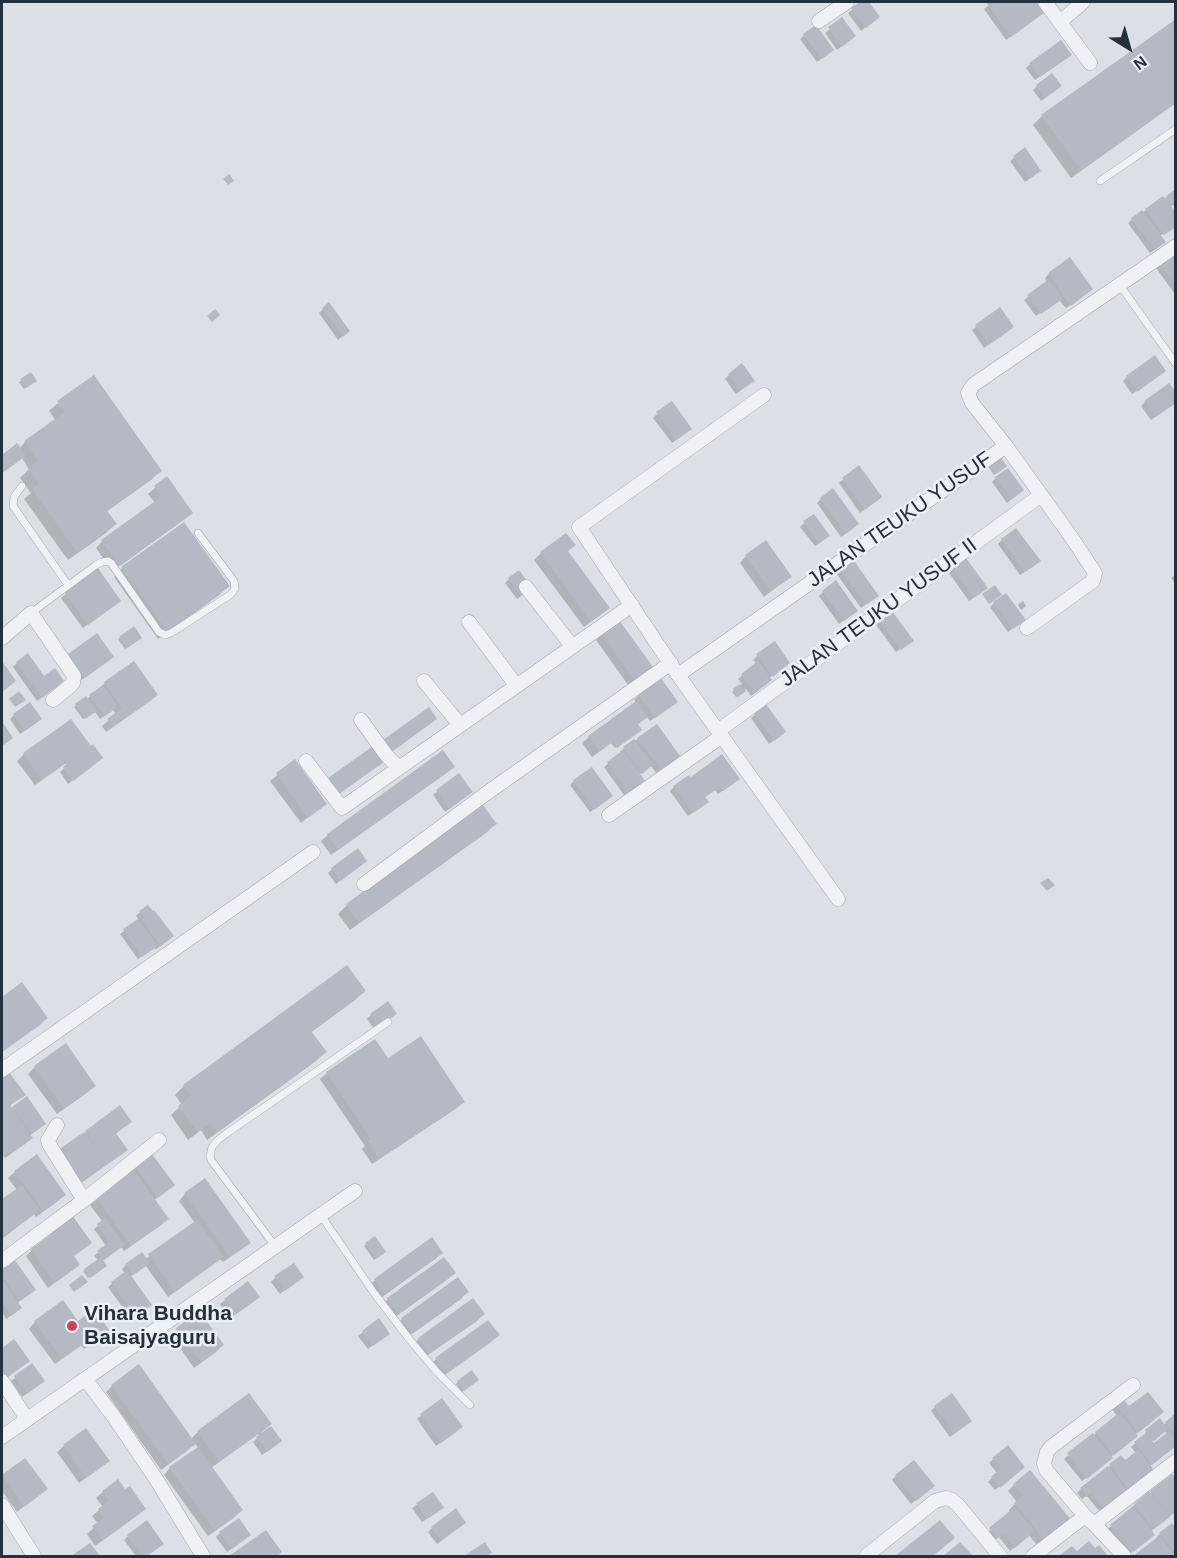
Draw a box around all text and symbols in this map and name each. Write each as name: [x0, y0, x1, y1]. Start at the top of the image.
north arrow: [1099, 18, 1159, 78]
text: N: [1130, 53, 1150, 73]
street label: JALAN TEUKU YUSUF: [803, 447, 997, 593]
street label: JALAN TEUKU YUSUF II: [776, 533, 982, 693]
place label: Vihara Buddha Baisajyaguru: [84, 1301, 232, 1351]
marker: Vihara Buddha Baisajyaguru: [65, 1319, 79, 1333]

